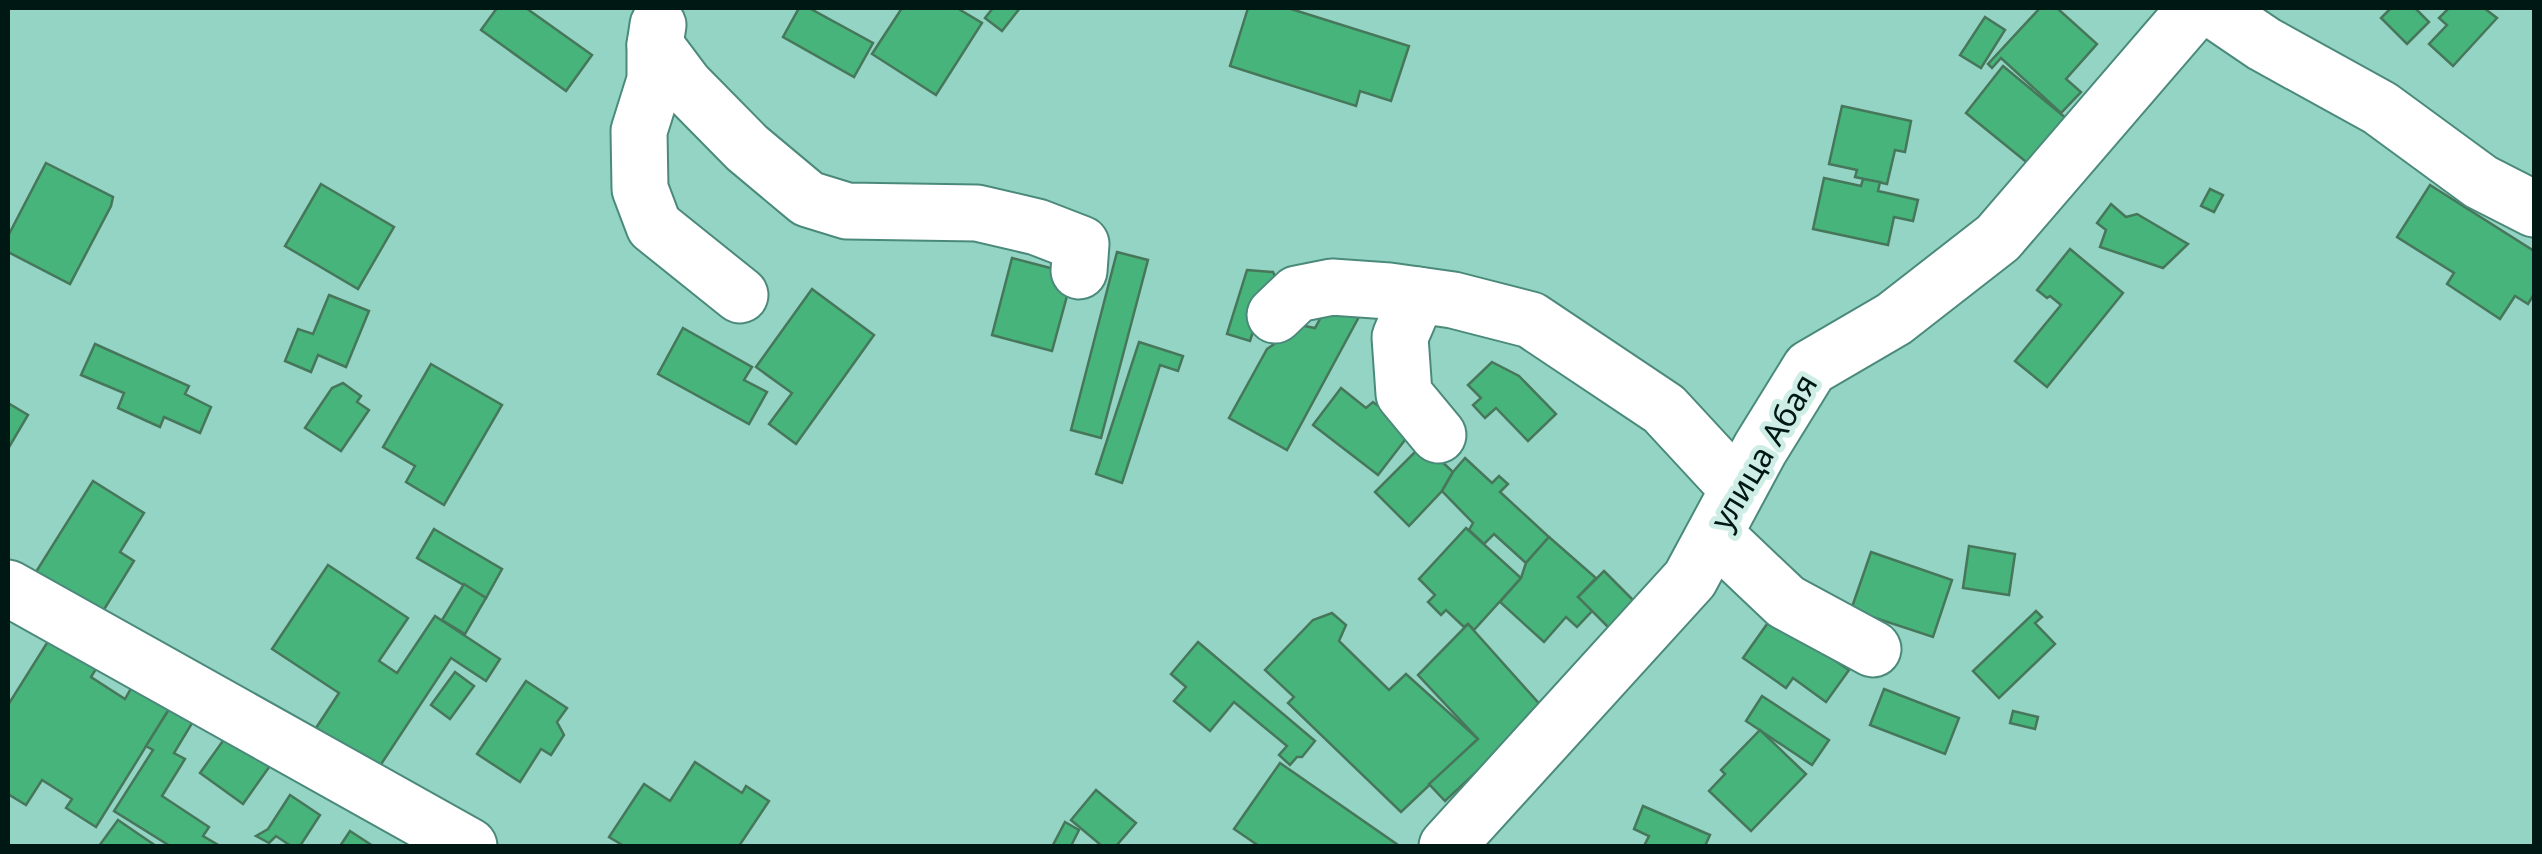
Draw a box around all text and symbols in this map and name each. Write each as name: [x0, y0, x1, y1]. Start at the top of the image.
street label: улица Абая: [1699, 365, 1826, 537]

